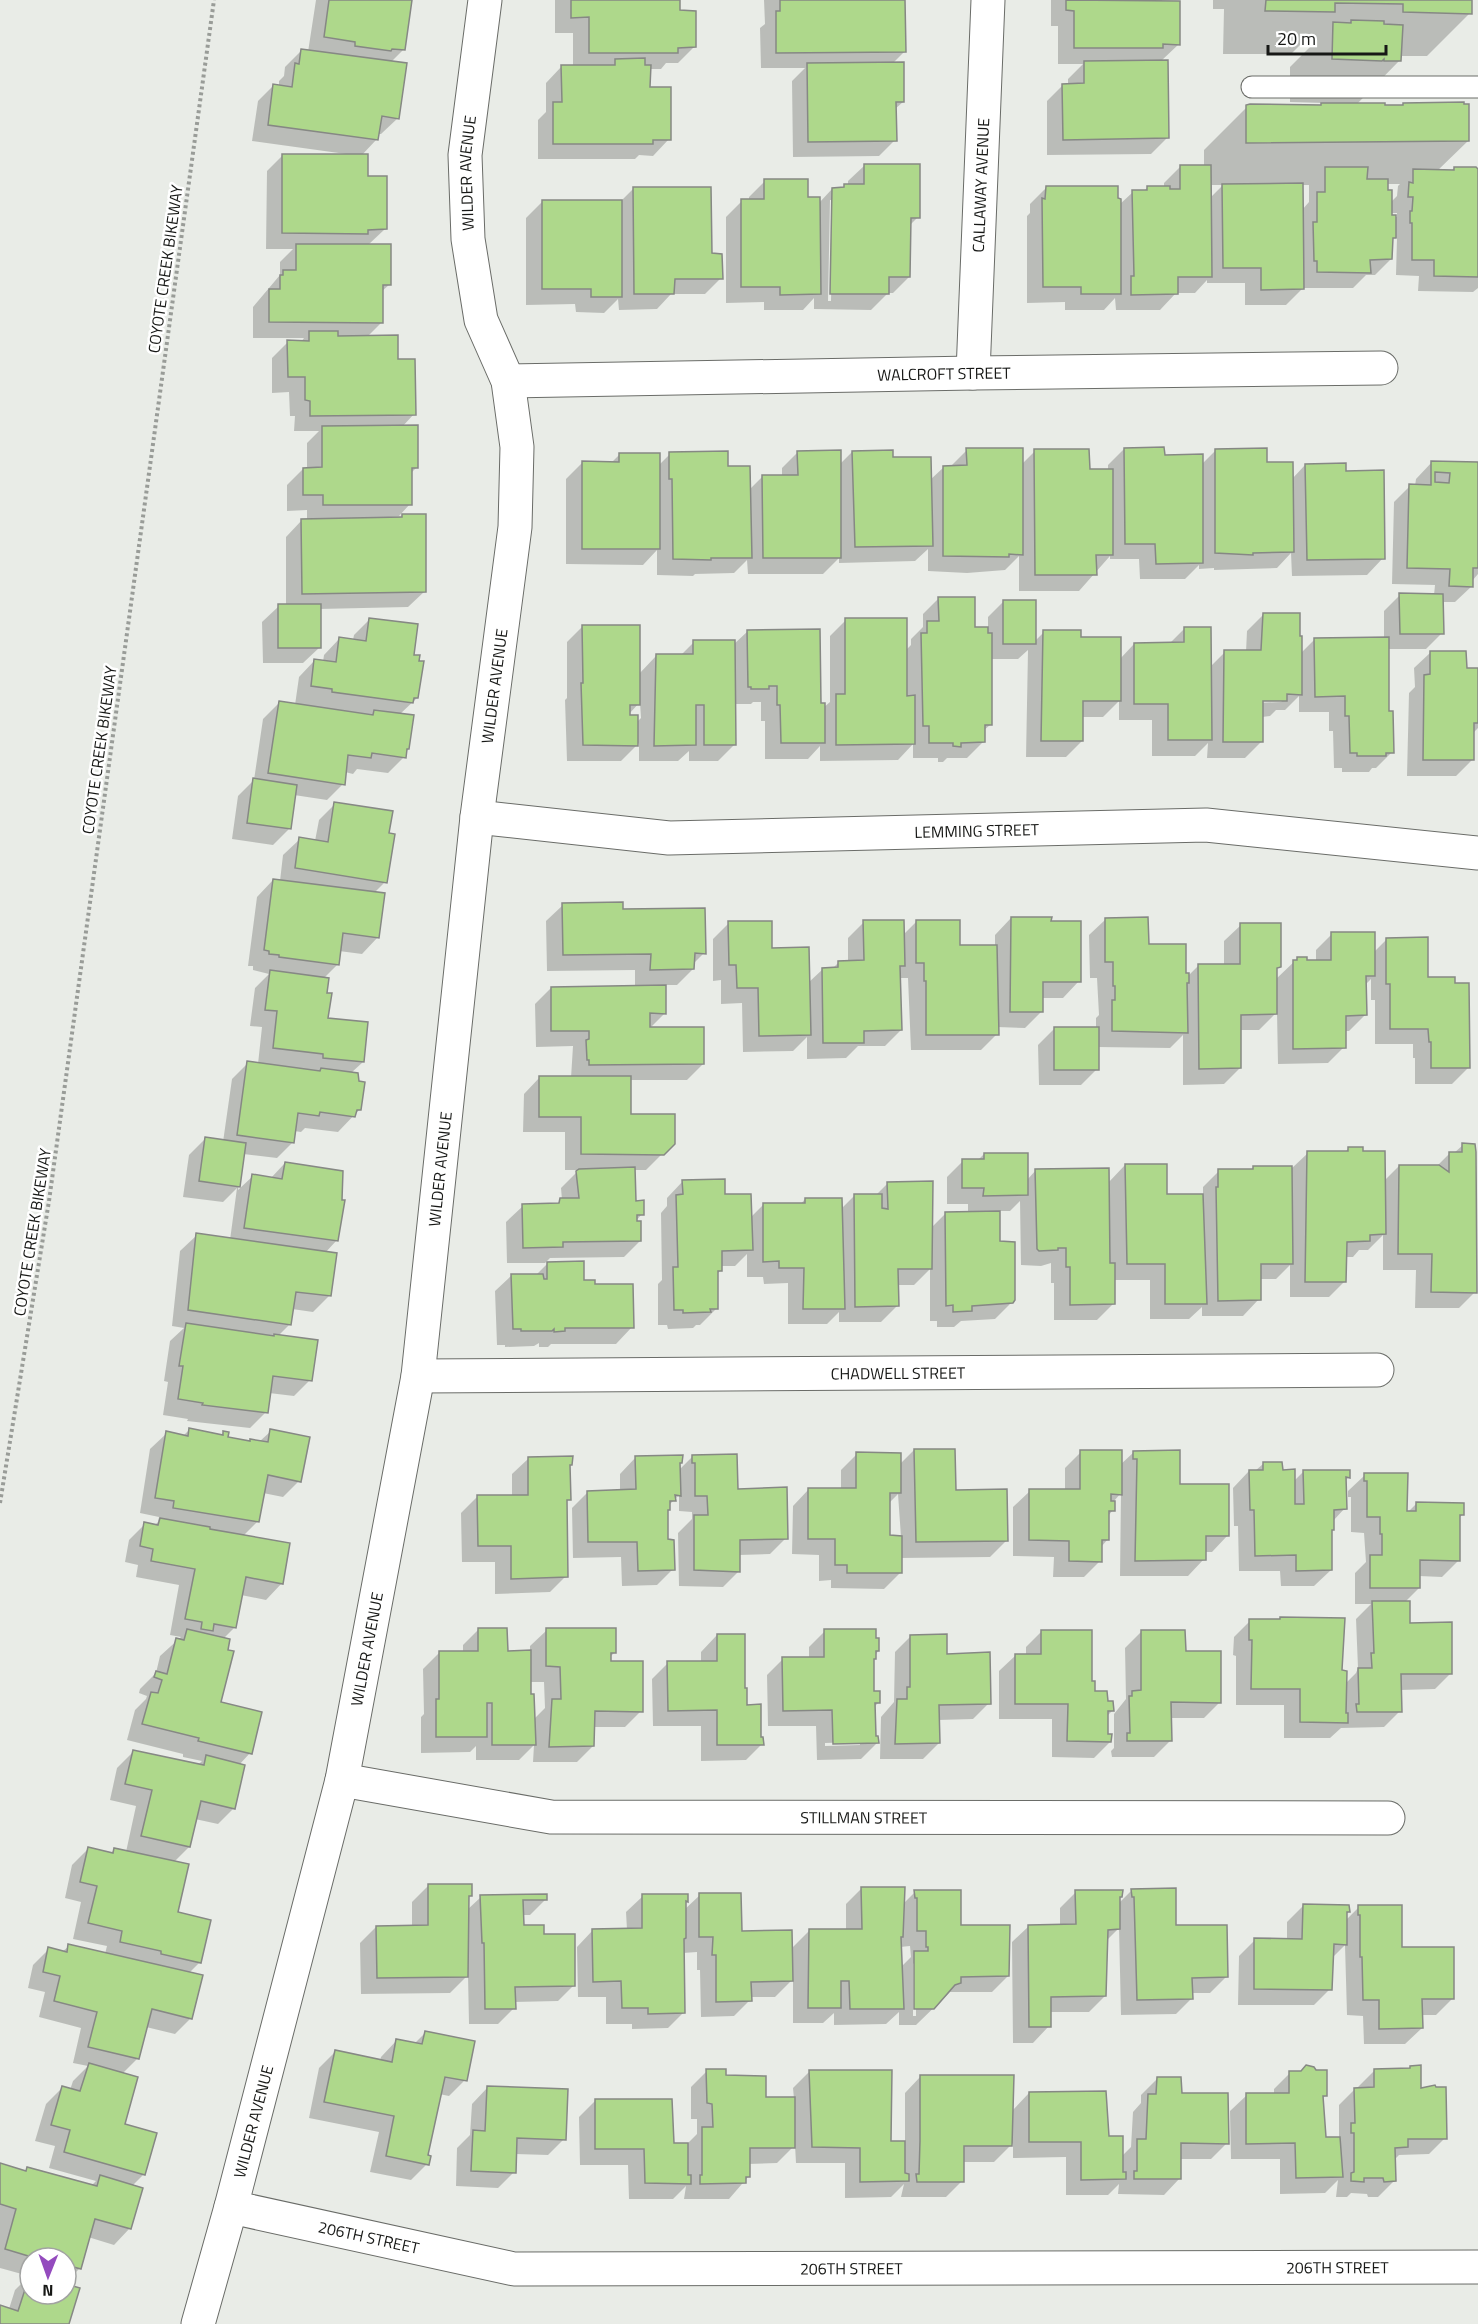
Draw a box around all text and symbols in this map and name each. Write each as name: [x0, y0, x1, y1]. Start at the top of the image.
scale bar: [1268, 18, 1386, 56]
text: 20 m: [1277, 25, 1316, 52]
street label: WILDER AVENUE: [453, 114, 482, 231]
street label: CALLAWAY AVENUE: [966, 117, 995, 253]
street label: COYOTE CREEK BIKEWAY: [141, 183, 189, 355]
street label: WALCROFT STREET: [877, 361, 1011, 387]
street label: WILDER AVENUE: [475, 627, 514, 745]
street label: COYOTE CREEK BIKEWAY: [75, 664, 123, 836]
street label: LEMMING STREET: [914, 817, 1040, 844]
street label: WILDER AVENUE: [422, 1110, 458, 1228]
street label: COYOTE CREEK BIKEWAY: [7, 1146, 57, 1318]
street label: CHADWELL STREET: [831, 1361, 966, 1385]
street label: WILDER AVENUE: [344, 1590, 389, 1708]
street label: STILLMAN STREET: [800, 1805, 928, 1829]
street label: WILDER AVENUE: [227, 2062, 279, 2180]
street label: 206TH STREET: [316, 2214, 422, 2260]
north arrow: [18, 2246, 78, 2306]
street label: 206TH STREET: [1286, 2255, 1389, 2279]
street label: 206TH STREET: [800, 2256, 903, 2280]
text: N: [42, 2279, 53, 2303]

